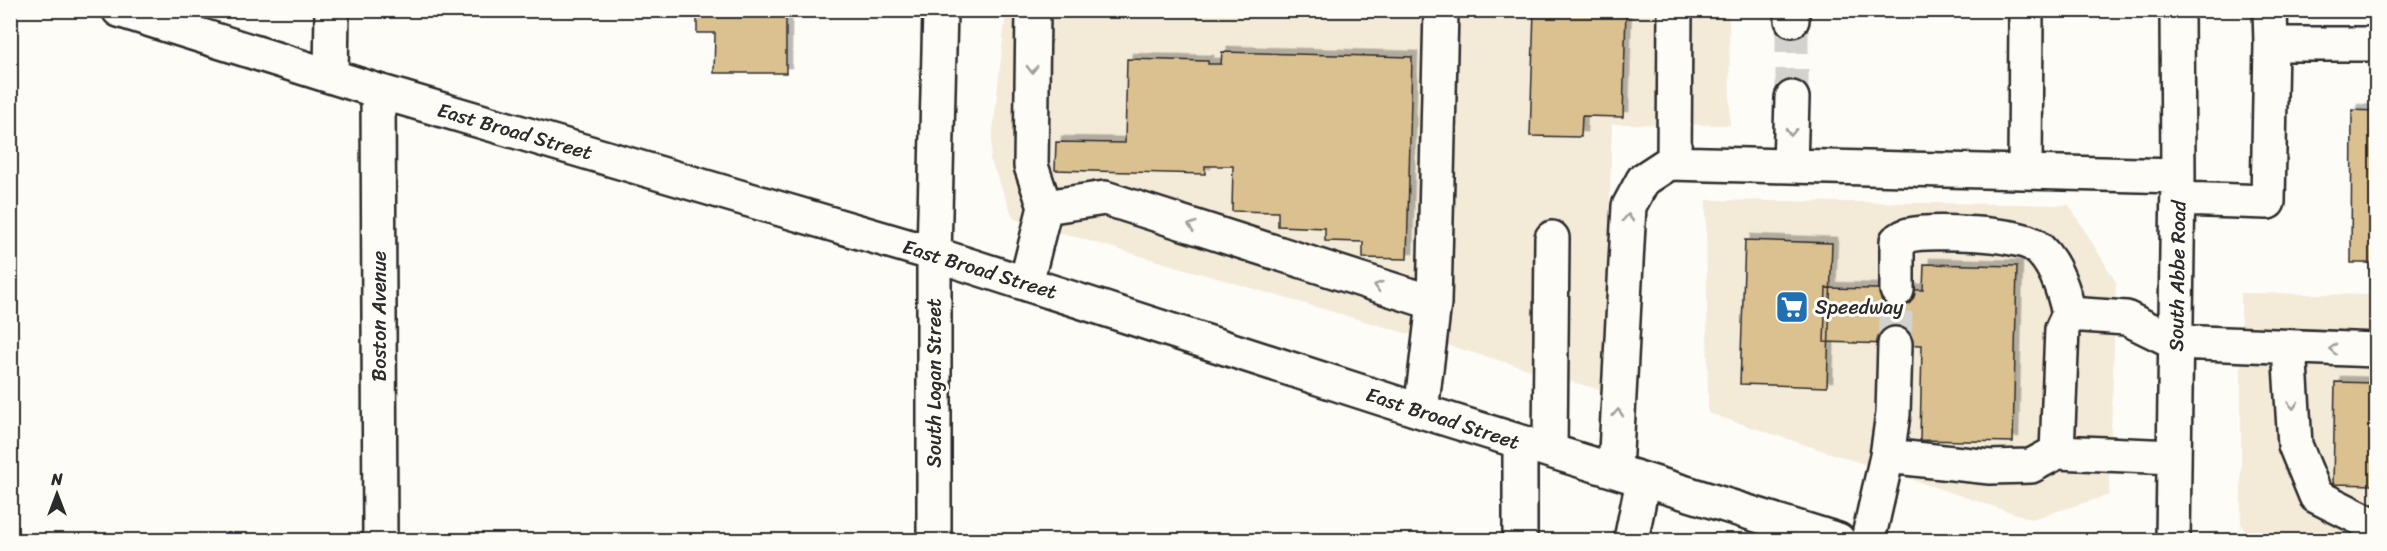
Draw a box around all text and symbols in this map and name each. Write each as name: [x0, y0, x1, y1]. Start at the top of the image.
one-way arrow: [1026, 64, 1038, 73]
street label: East Broad Street: [433, 93, 597, 170]
one-way arrow: [1785, 127, 1797, 136]
street label: South Abbe Road: [2159, 199, 2196, 352]
one-way arrow: [1622, 213, 1635, 222]
one-way arrow: [1187, 221, 1198, 233]
street label: East Broad Street: [898, 229, 1062, 310]
street label: Boston Avenue: [362, 251, 397, 381]
one-way arrow: [1373, 280, 1384, 293]
supermarket icon: Speedway: [1774, 289, 1810, 325]
place label: Speedway: [1815, 290, 1904, 325]
street label: South Logan Street: [917, 298, 952, 468]
one-way arrow: [2328, 342, 2337, 355]
street label: East Broad Street: [1361, 377, 1525, 460]
one-way arrow: [2286, 401, 2299, 410]
one-way arrow: [1612, 408, 1625, 417]
north arrow: [27, 464, 87, 524]
text: N: [50, 465, 63, 494]

